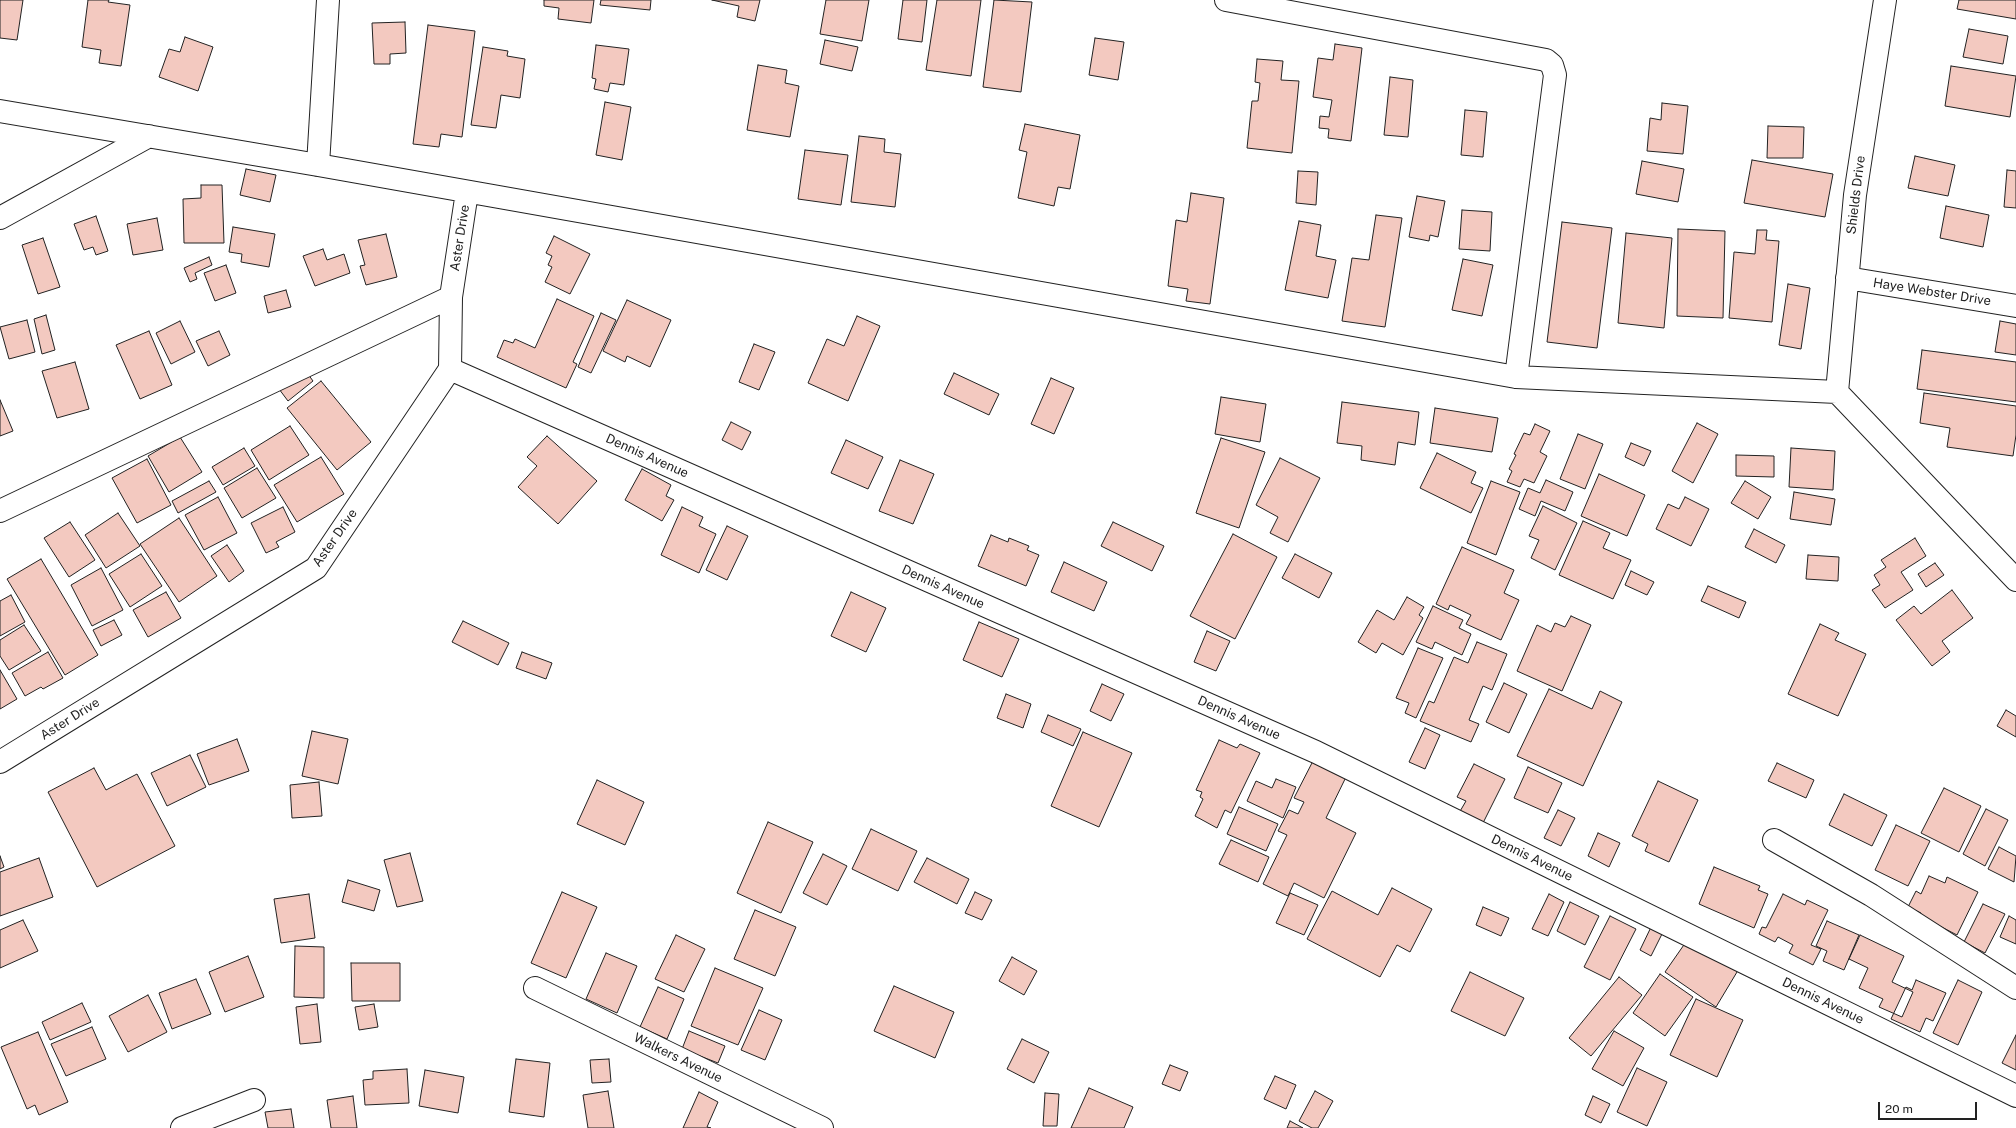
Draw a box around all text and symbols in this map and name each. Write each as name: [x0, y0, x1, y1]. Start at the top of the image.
street label: Shields Drive: [1843, 155, 1869, 235]
street label: Aster Drive: [447, 204, 473, 272]
street label: Haye Webster Drive: [1872, 275, 1992, 309]
street label: Dennis Avenue: [603, 431, 691, 481]
street label: Aster Drive: [309, 506, 361, 570]
street label: Dennis Avenue: [899, 562, 987, 612]
street label: Dennis Avenue: [1195, 693, 1283, 743]
street label: Aster Drive: [37, 695, 103, 743]
street label: Dennis Avenue: [1489, 831, 1575, 885]
street label: Dennis Avenue: [1780, 974, 1866, 1028]
street label: Walkers Avenue: [631, 1030, 725, 1086]
scale bar: [1880, 1094, 1979, 1120]
text: 20 m: [1885, 1102, 1913, 1116]

